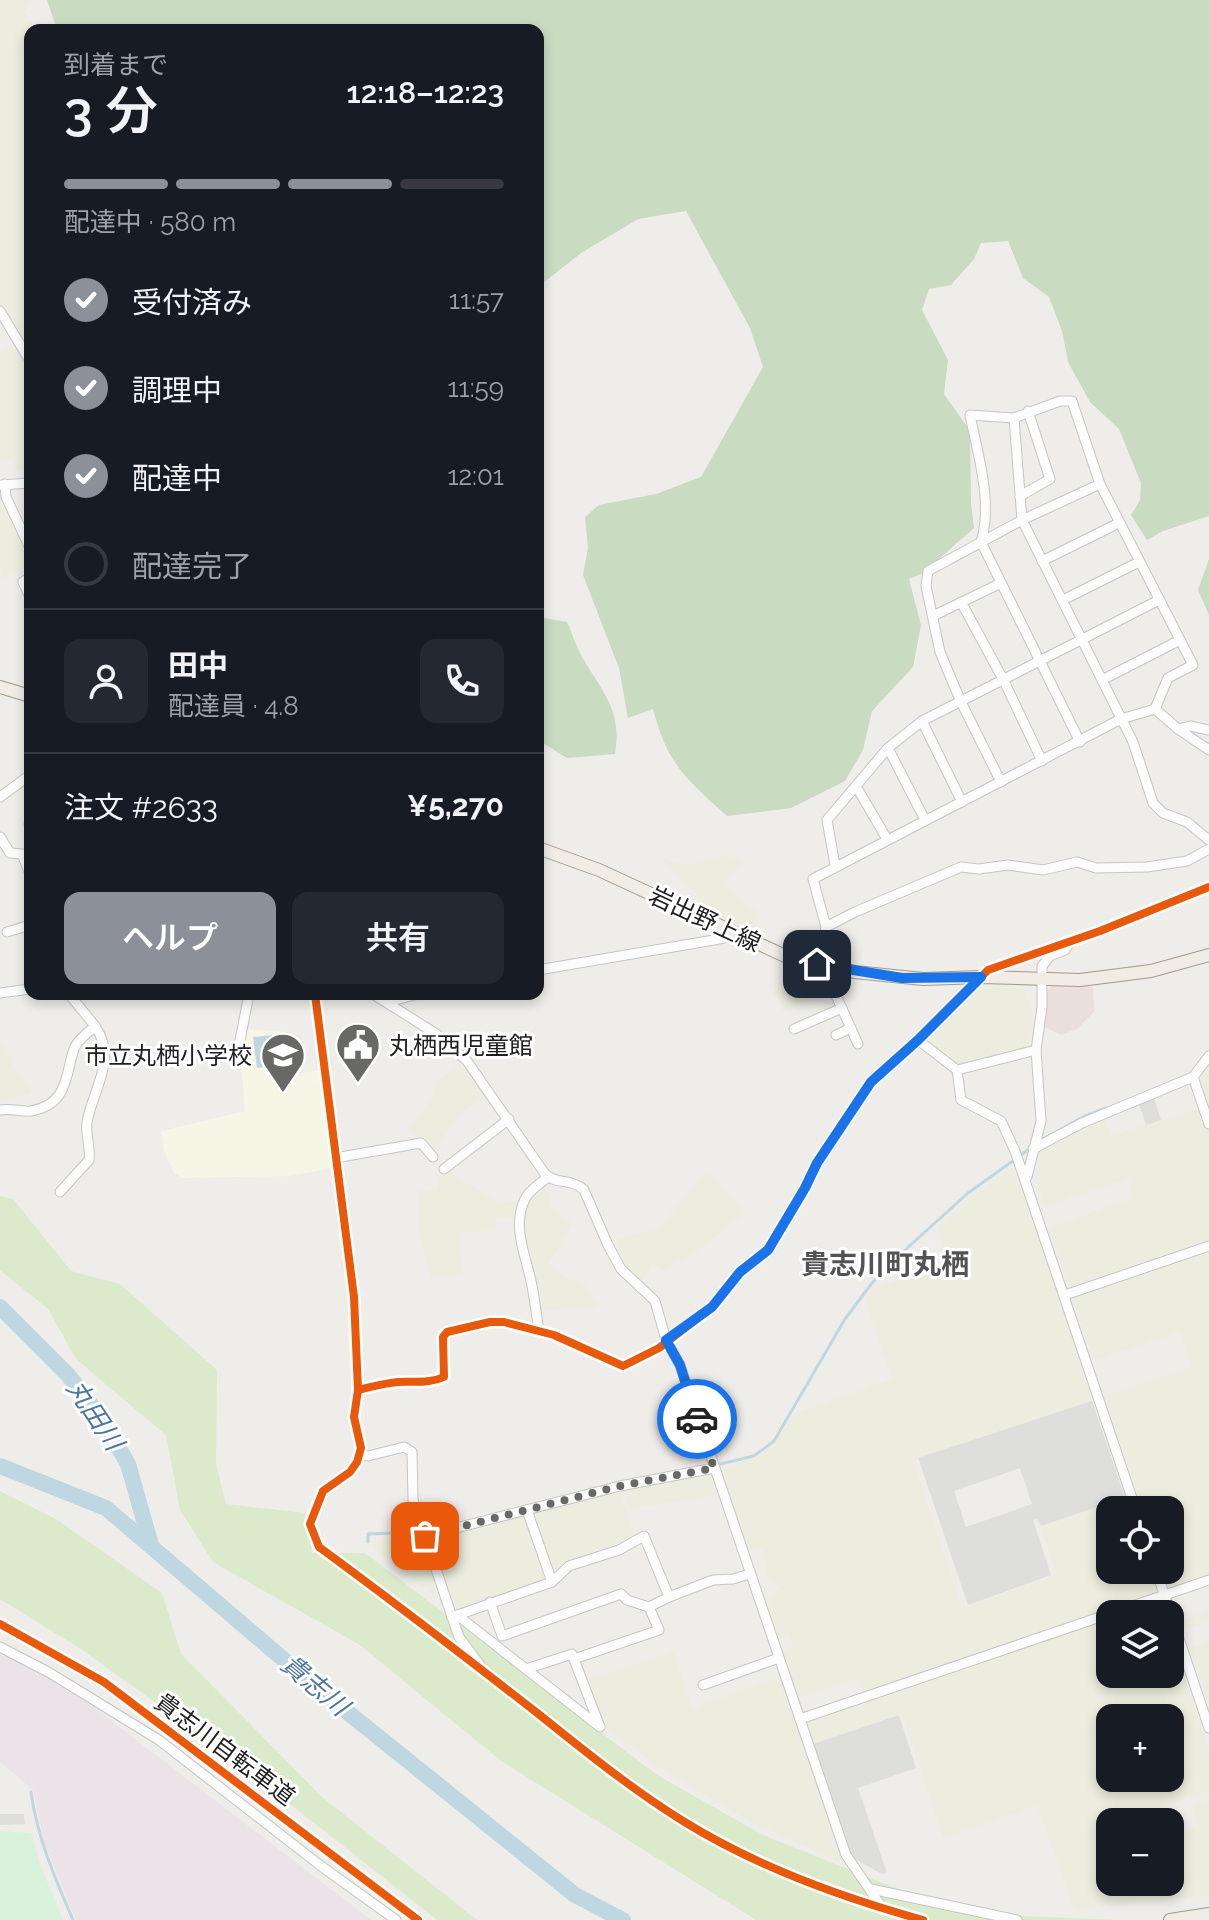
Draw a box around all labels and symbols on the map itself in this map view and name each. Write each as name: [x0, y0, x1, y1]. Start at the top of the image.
street label: 岩出野上線: [644, 881, 766, 957]
pin: [783, 930, 851, 998]
public building icon: 丸栖西児童館: [334, 1021, 382, 1084]
school or university icon: 市立丸栖小学校: [259, 1031, 307, 1094]
place label: 丸栖西児童館: [389, 1031, 533, 1060]
place label: 市立丸栖小学校: [84, 1041, 252, 1070]
district label: 貴志川町丸栖: [801, 1248, 969, 1281]
water label: 丸田川: [61, 1374, 131, 1458]
courier: [657, 1379, 737, 1459]
pin: [391, 1502, 459, 1570]
water label: 貴志川: [275, 1648, 357, 1723]
street label: 貴志川自転車道: [149, 1687, 301, 1811]

